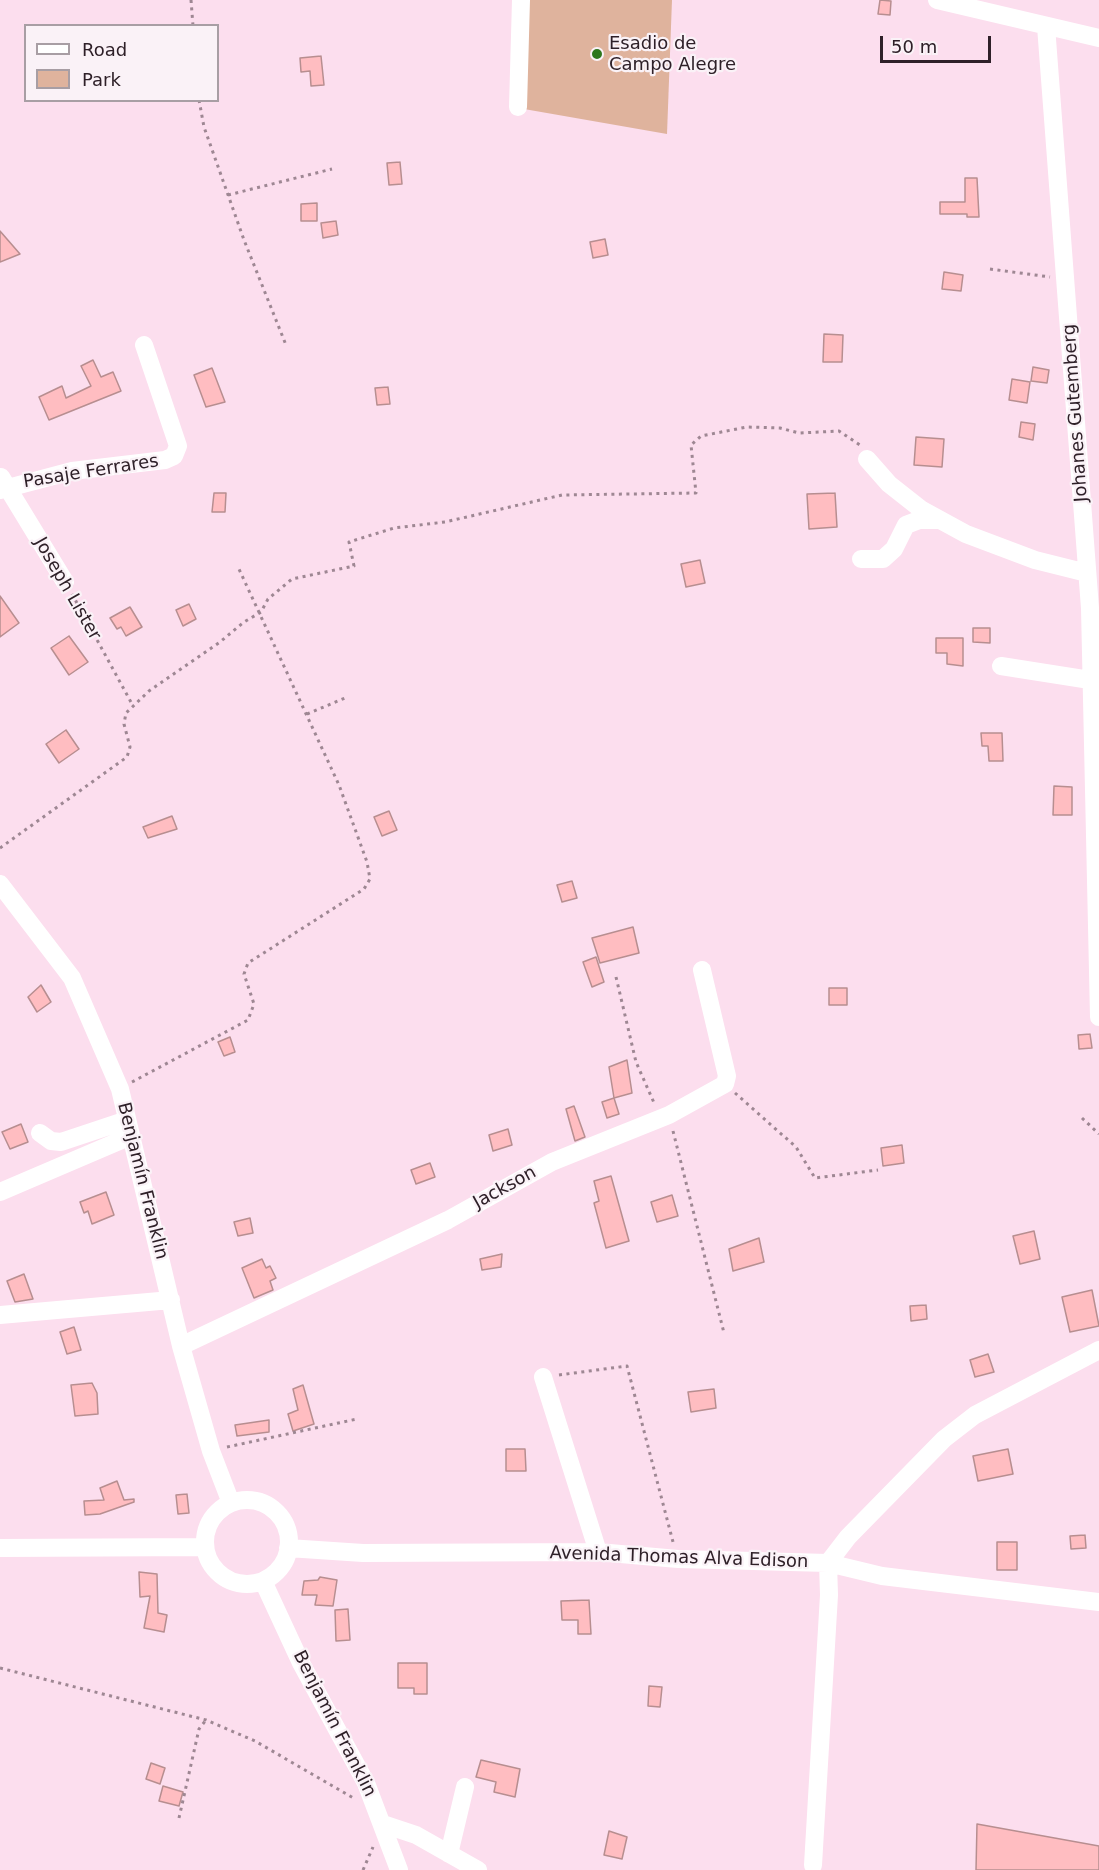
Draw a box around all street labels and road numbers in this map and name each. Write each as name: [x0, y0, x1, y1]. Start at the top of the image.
street label: Johanes Gutemberg: [1059, 323, 1093, 503]
street label: Pasaje Ferrares: [22, 451, 160, 493]
street label: Joseph Lister: [29, 534, 105, 644]
street label: Benjamín Franklin: [112, 1100, 172, 1262]
street label: Jackson: [470, 1162, 540, 1214]
street label: Avenida Thomas Alva Edison: [549, 1543, 809, 1573]
street label: Benjamín Franklin: [288, 1647, 380, 1801]

